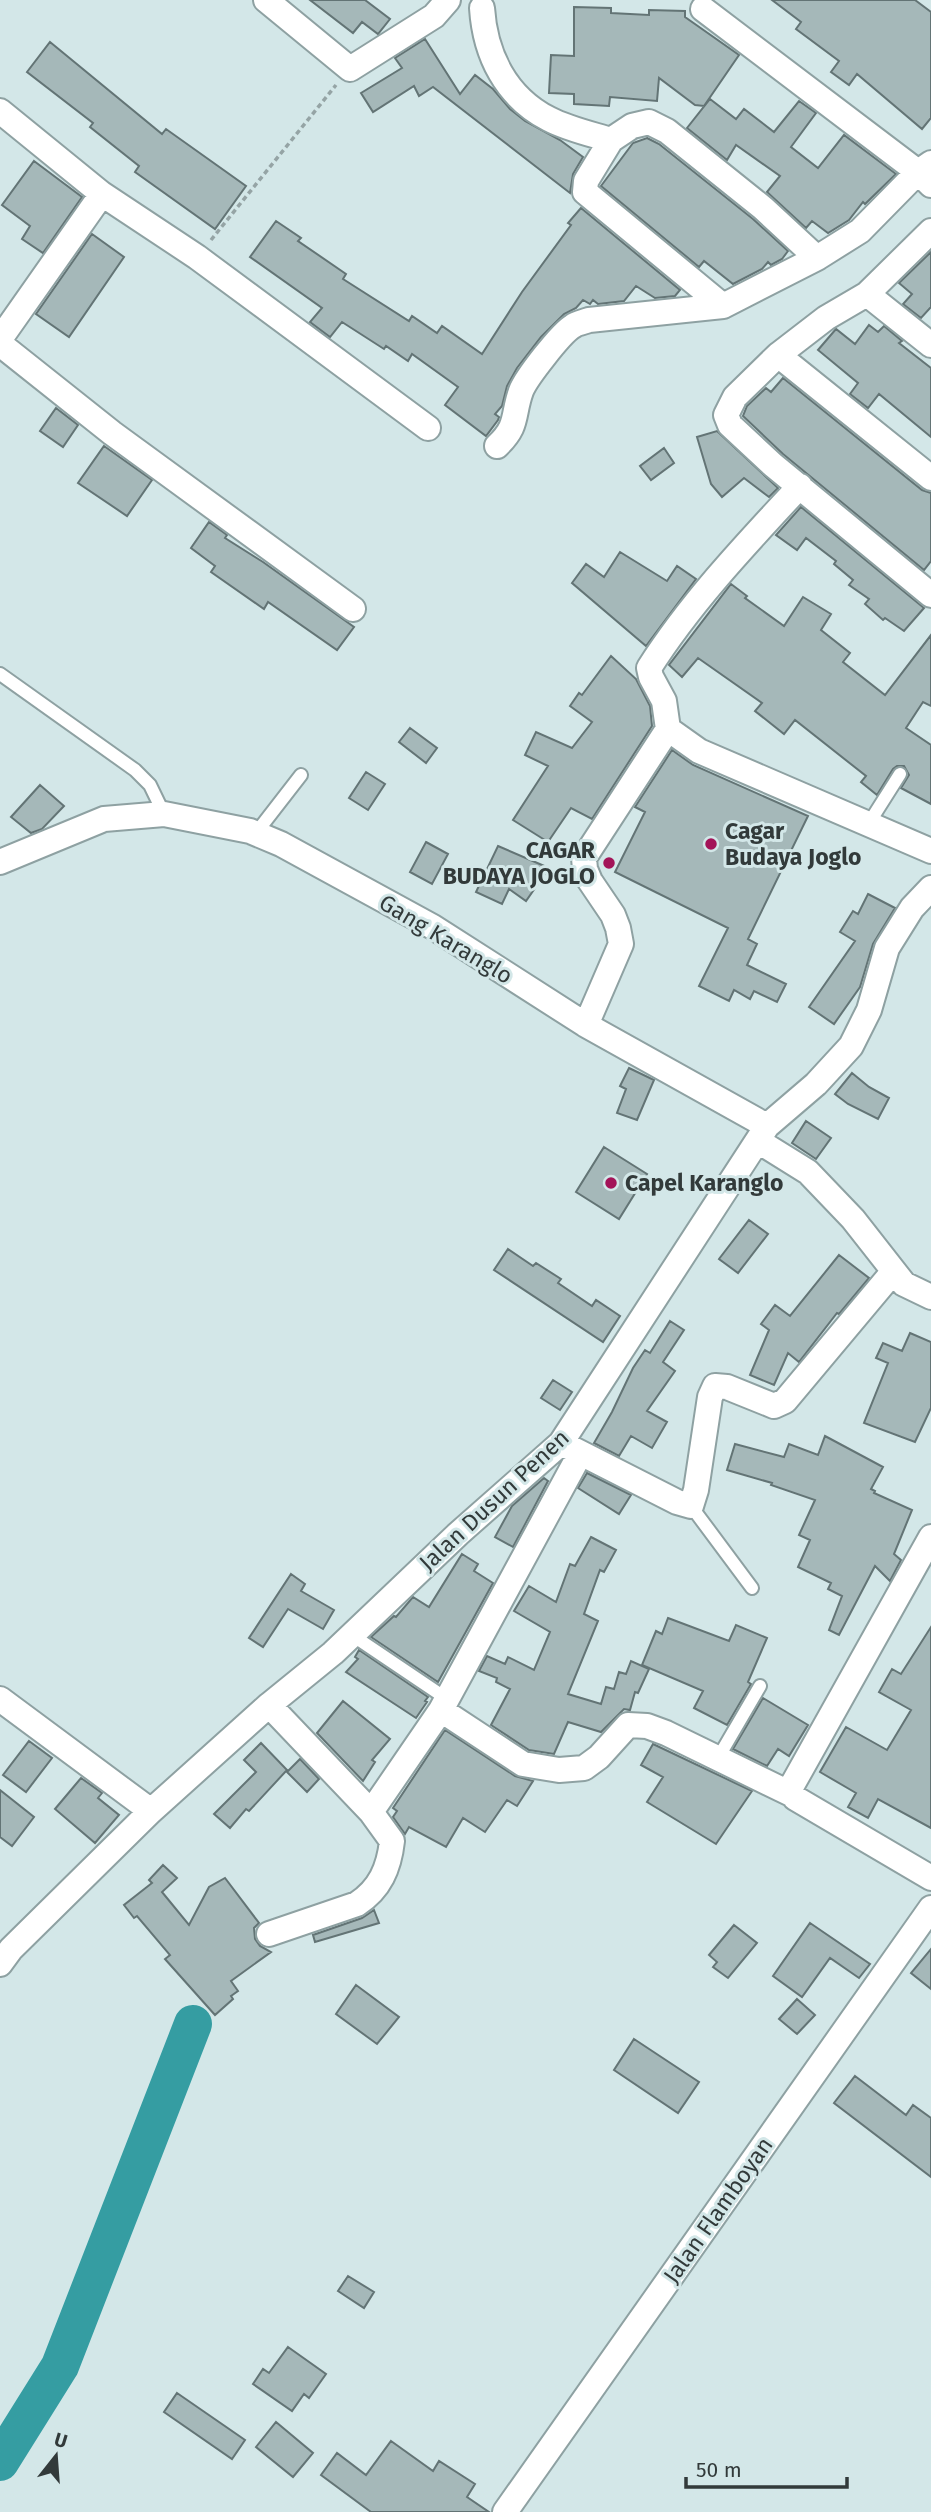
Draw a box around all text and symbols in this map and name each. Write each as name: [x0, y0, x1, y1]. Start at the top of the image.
place label: Cagar Budaya Joglo: [725, 817, 861, 871]
place label: CAGAR BUDAYA JOGLO: [443, 836, 596, 890]
marker: Cagar Budaya Joglo: [703, 836, 719, 852]
marker: CAGAR BUDAYA JOGLO: [601, 855, 617, 871]
street label: Gang Karanglo: [374, 888, 518, 990]
place label: Capel Karanglo: [625, 1169, 783, 1197]
marker: Capel Karanglo: [603, 1175, 619, 1191]
street label: Jalan Dusun Penen: [413, 1423, 575, 1577]
street label: Jalan Flamboyan: [657, 2132, 779, 2288]
north arrow: [21, 2421, 91, 2491]
text: U: [52, 2427, 70, 2453]
scale bar: [686, 2446, 847, 2490]
text: 50 m: [696, 2457, 742, 2483]

